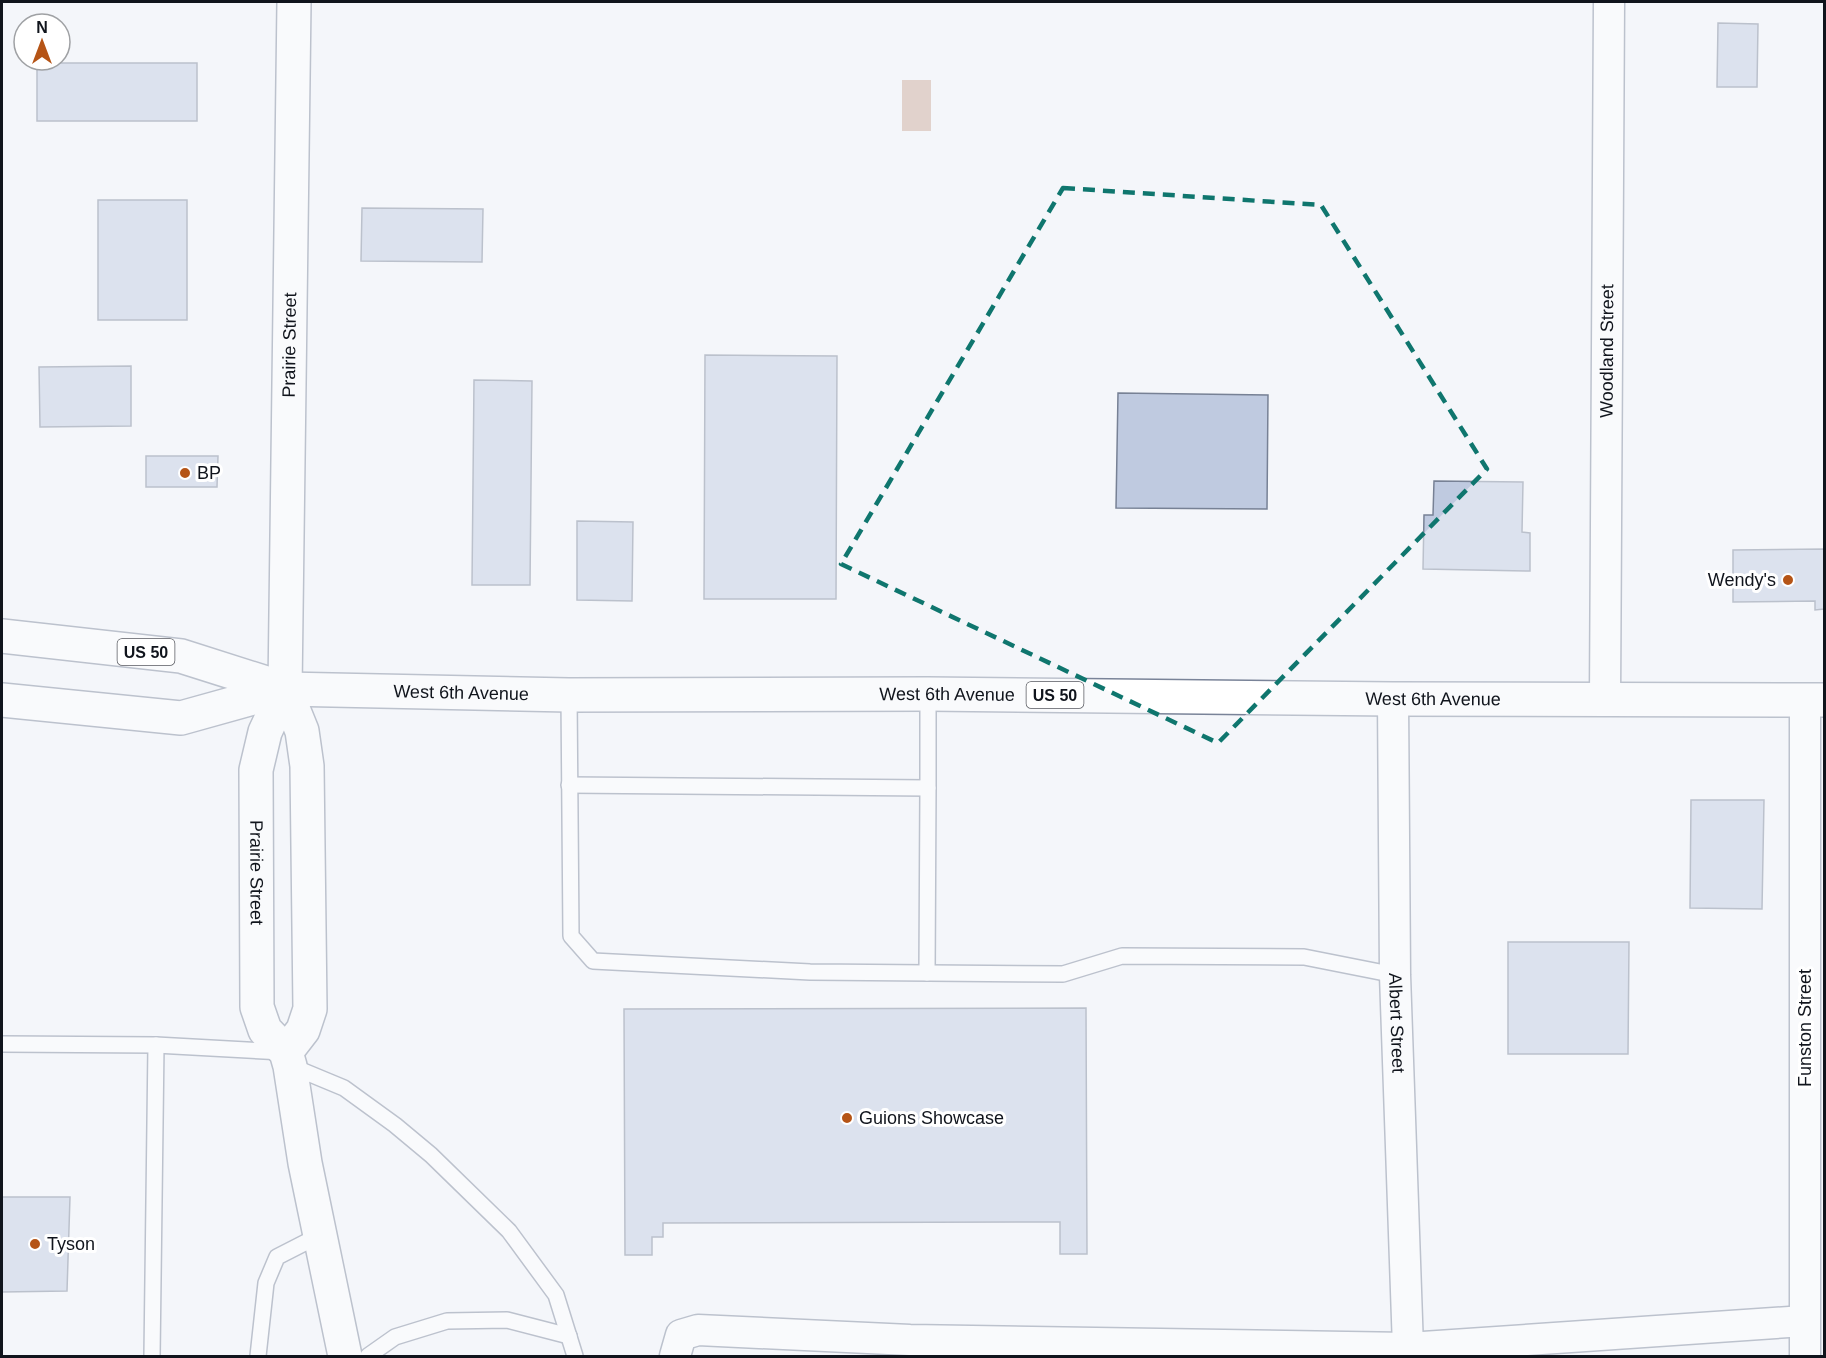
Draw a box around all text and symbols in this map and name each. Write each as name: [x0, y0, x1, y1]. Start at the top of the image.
north arrow: [12, 12, 72, 72]
text: N: [36, 19, 48, 36]
street label: Woodland Street: [1597, 284, 1617, 418]
street label: Prairie Street: [279, 292, 300, 398]
place label: BP: [197, 463, 221, 483]
marker: BP: [178, 466, 192, 480]
place label: Wendy's: [1708, 570, 1776, 590]
marker: Wendy's: [1781, 573, 1795, 587]
road number: US 50: [118, 639, 174, 665]
street label: West 6th Avenue: [393, 681, 529, 704]
road number: US 50: [1026, 682, 1084, 708]
street label: West 6th Avenue: [879, 684, 1015, 705]
street label: West 6th Avenue: [1365, 689, 1501, 709]
street label: Prairie Street: [246, 820, 267, 925]
street label: Funston Street: [1795, 969, 1815, 1087]
street label: Albert Street: [1385, 973, 1408, 1073]
place label: Guions Showcase: [859, 1108, 1004, 1128]
marker: Guions Showcase: [840, 1111, 854, 1125]
place label: Tyson: [47, 1234, 95, 1254]
marker: Tyson: [28, 1237, 42, 1251]

